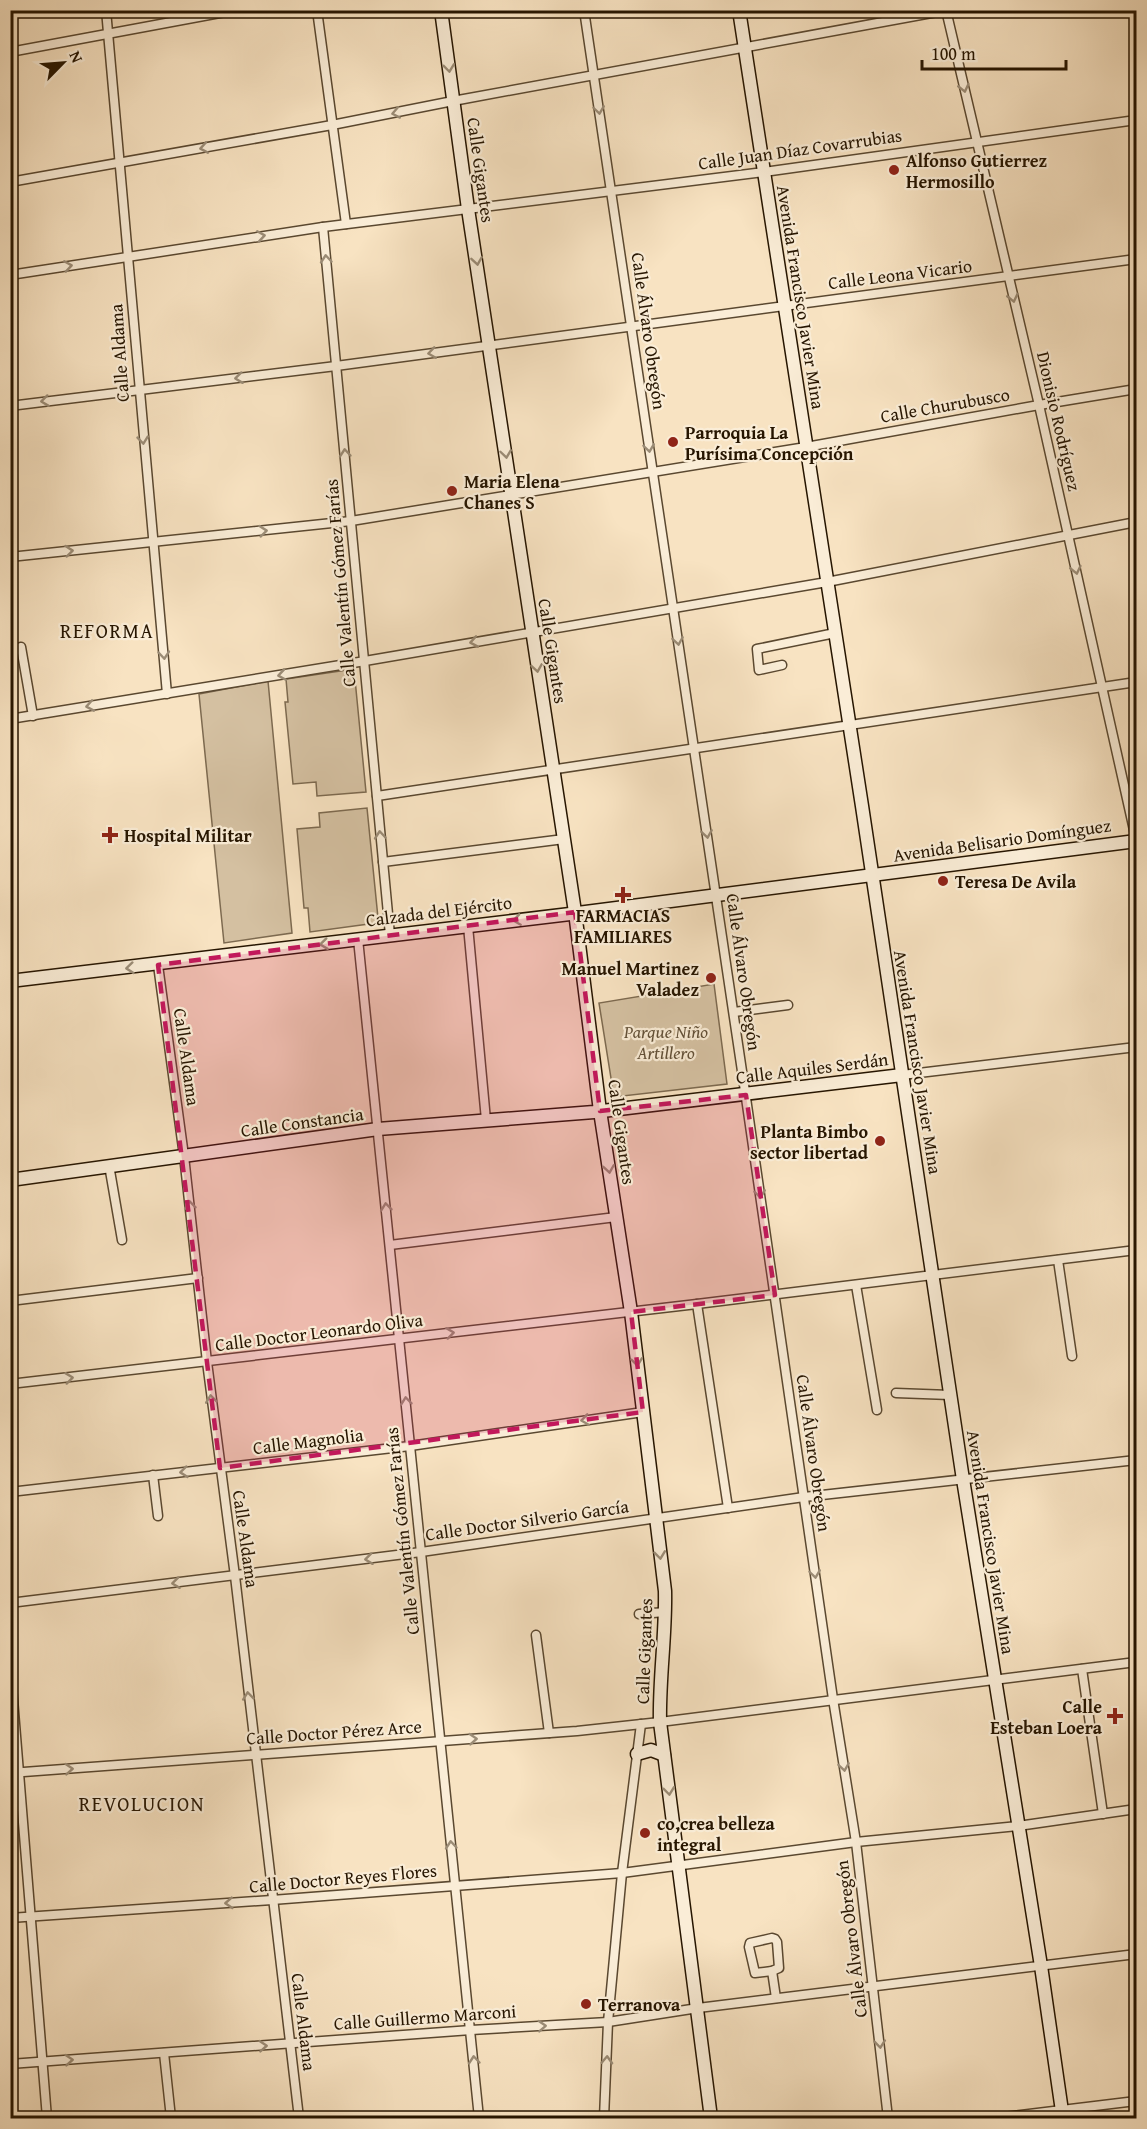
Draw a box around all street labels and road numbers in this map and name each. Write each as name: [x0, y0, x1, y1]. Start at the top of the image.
street label: Calle Gigantes: [460, 116, 502, 224]
street label: Calle Juan Díaz Covarrubias: [696, 121, 904, 177]
street label: Avenida Francisco Javier Mina: [770, 183, 832, 411]
street label: Calle Álvaro Obregón: [625, 251, 673, 411]
street label: Calle Leona Vicario: [827, 252, 973, 296]
street label: Calle Aldama: [102, 303, 136, 403]
street label: Dionisio Rodríguez: [1030, 349, 1088, 493]
street label: Calle Churubusco: [878, 380, 1012, 430]
street label: Calle Valentín Gómez Farías: [317, 478, 363, 688]
street label: Calle Gigantes: [531, 597, 575, 705]
street label: Avenida Belisario Domínguez: [892, 811, 1113, 869]
street label: Calzada del Ejército: [364, 889, 514, 933]
street label: Calle Álvaro Obregón: [720, 892, 768, 1052]
street label: Avenida Francisco Javier Mina: [887, 948, 949, 1176]
street label: Calle Aldama: [167, 1007, 207, 1108]
street label: Calle Aquiles Serdán: [734, 1045, 890, 1091]
street label: Calle Gigantes: [601, 1078, 643, 1186]
street label: Calle Constancia: [239, 1100, 366, 1144]
street label: Calle Doctor Leonardo Oliva: [214, 1306, 425, 1358]
street label: Calle Álvaro Obregón: [790, 1373, 838, 1533]
street label: Calle Magnolia: [251, 1421, 365, 1461]
street label: Calle Valentín Gómez Farías: [378, 1426, 426, 1636]
street label: Avenida Francisco Javier Mina: [960, 1428, 1022, 1656]
street label: Calle Aldama: [226, 1489, 266, 1590]
street label: Calle Doctor Silverio García: [424, 1492, 631, 1548]
street label: Calle Gigantes: [629, 1598, 659, 1704]
street label: Calle Doctor Pérez Arce: [245, 1712, 423, 1752]
street label: Calle Doctor Reyes Flores: [248, 1856, 438, 1900]
street label: Calle Álvaro Obregón: [828, 1859, 874, 2019]
street label: Calle Aldama: [285, 1972, 323, 2073]
street label: Calle Guillermo Marconi: [333, 1997, 517, 2037]

